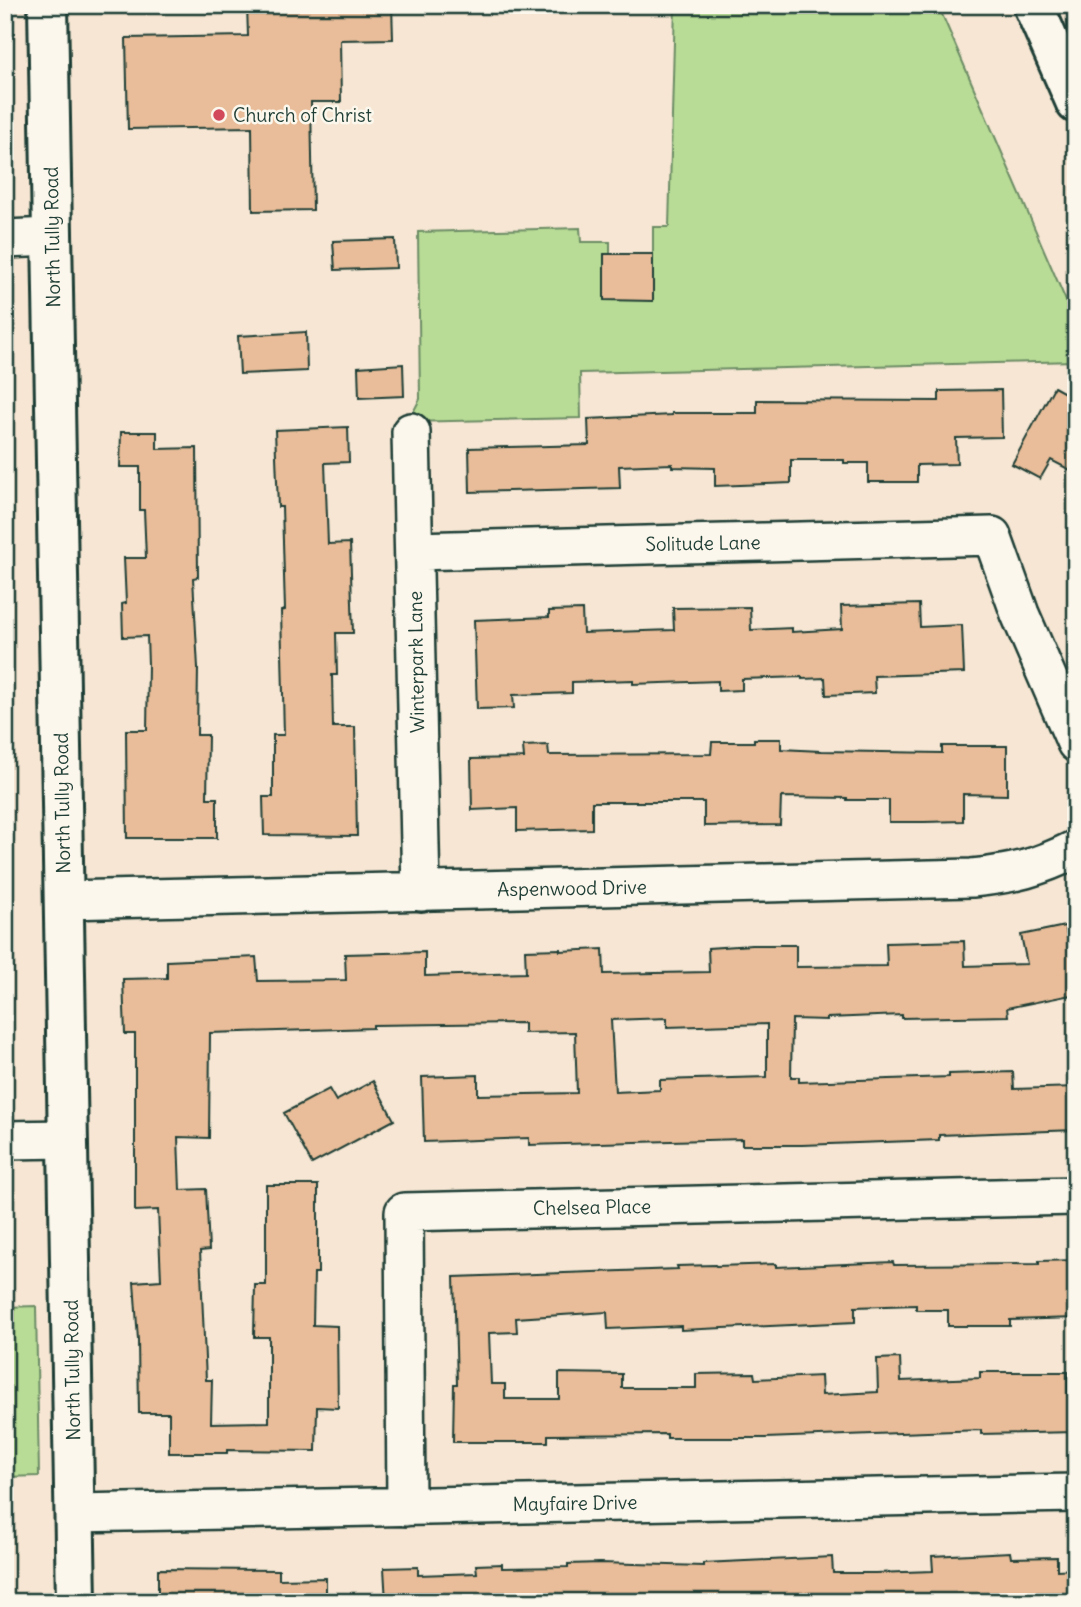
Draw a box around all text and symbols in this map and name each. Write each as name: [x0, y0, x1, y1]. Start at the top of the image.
place label: Church of Christ: [233, 103, 372, 127]
marker: Church of Christ: [211, 107, 227, 123]
street label: North Tully Road: [39, 166, 65, 308]
street label: Solitude Lane: [645, 530, 761, 556]
street label: Winterpark Lane: [403, 591, 429, 733]
street label: North Tully Road: [49, 732, 75, 874]
street label: Aspenwood Drive: [497, 875, 647, 901]
street label: Chelsea Place: [533, 1194, 651, 1220]
street label: North Tully Road: [59, 1299, 85, 1441]
street label: Mayfaire Drive: [512, 1490, 638, 1516]

